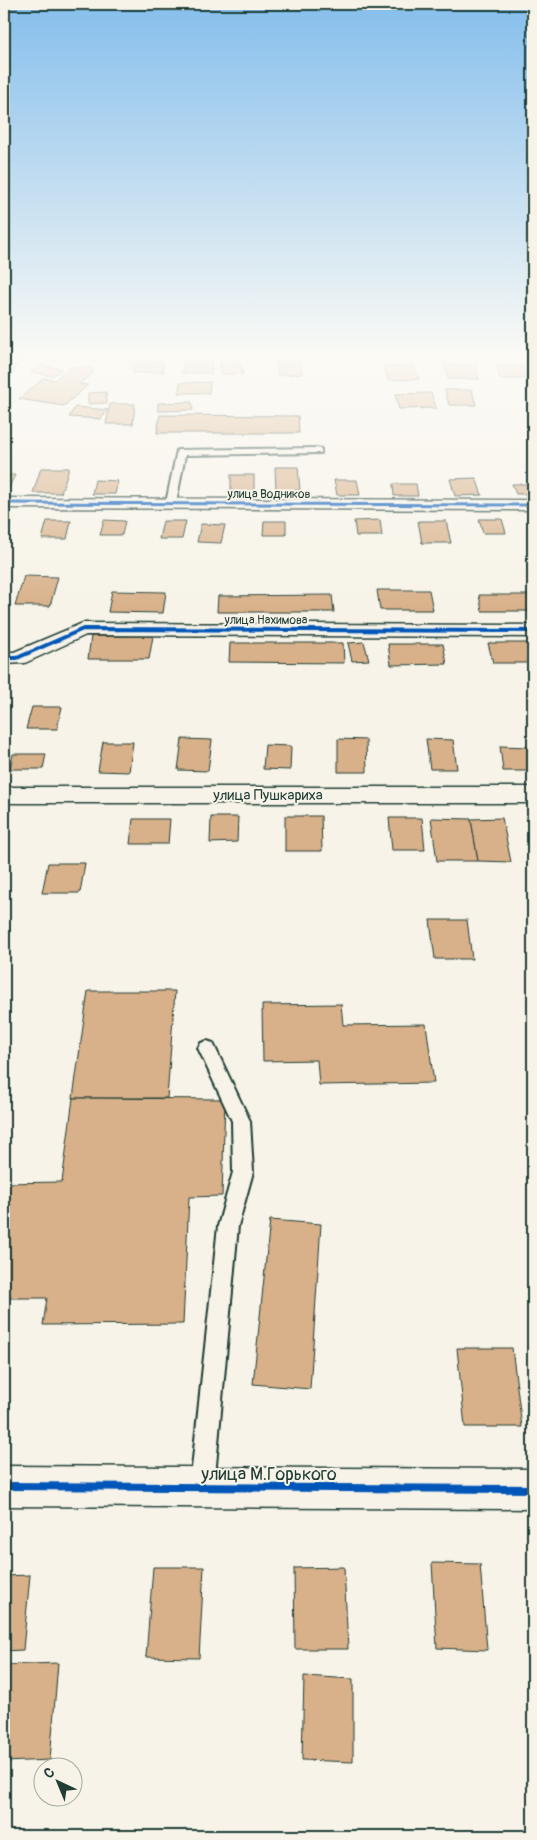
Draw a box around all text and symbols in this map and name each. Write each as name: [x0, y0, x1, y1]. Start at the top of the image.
street label: улица Водников: [227, 487, 310, 502]
street label: улица Нахимова: [224, 613, 308, 628]
street label: улица Пушкариха: [212, 786, 323, 805]
street label: улица М.Горького: [200, 1463, 337, 1486]
north arrow: [32, 1758, 82, 1808]
text: С: [40, 1764, 59, 1782]

